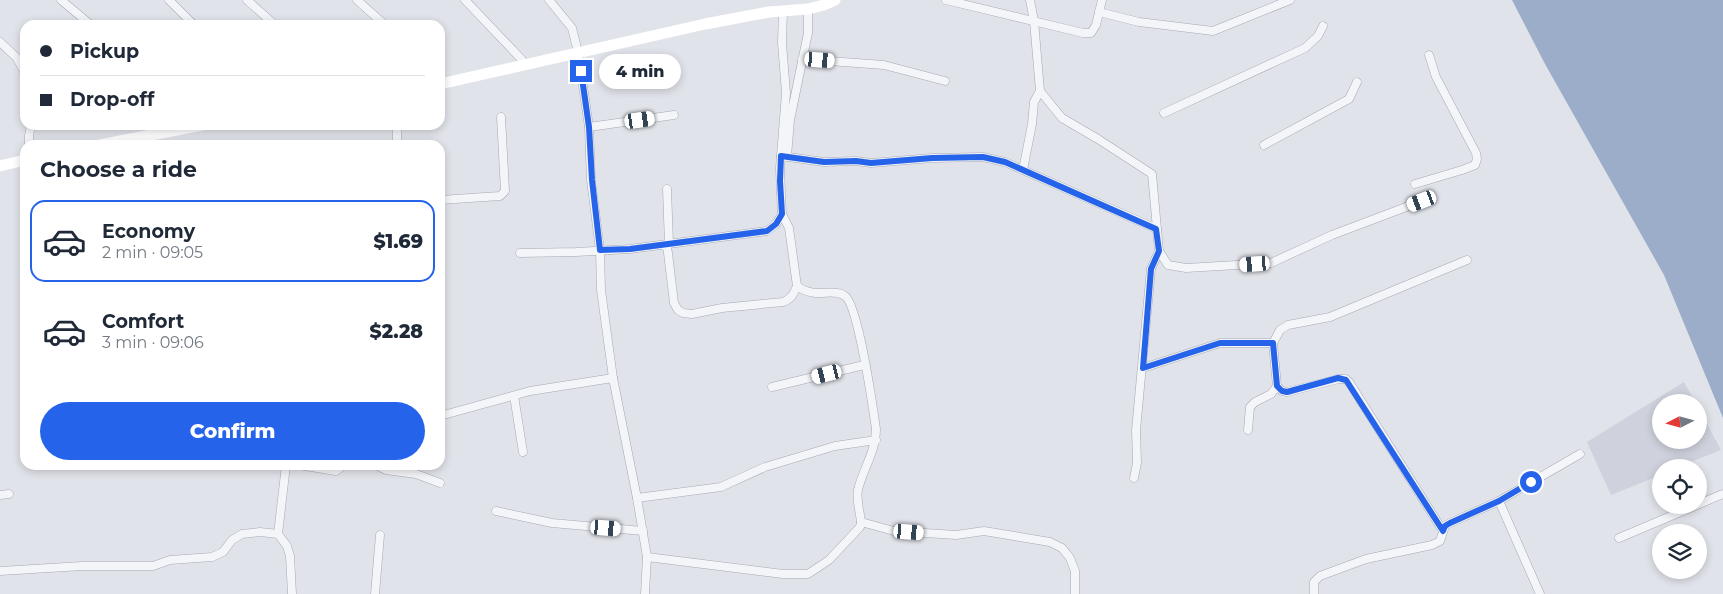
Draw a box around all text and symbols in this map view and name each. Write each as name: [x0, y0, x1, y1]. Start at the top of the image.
text: Pickup: [70, 40, 139, 63]
car: [804, 51, 835, 69]
callout: 4 min: [598, 54, 681, 88]
route end: [570, 60, 592, 82]
text: 4 min: [616, 62, 664, 81]
text: Drop-off: [70, 88, 154, 111]
car: [624, 110, 655, 130]
text: Choose a ride: [40, 156, 197, 183]
car: [1405, 189, 1438, 213]
icon: car: [42, 219, 87, 264]
text: Economy: [102, 220, 195, 243]
text: $1.69: [373, 230, 423, 253]
text: 2 min · 09:05: [102, 243, 203, 262]
car: [1239, 255, 1270, 273]
icon: car: [42, 309, 87, 354]
text: Comfort: [102, 310, 184, 333]
text: $2.28: [369, 320, 423, 343]
text: 3 min · 09:06: [102, 333, 204, 352]
car: [810, 363, 843, 385]
north arrow: [1652, 394, 1708, 449]
map controls: [1652, 394, 1707, 579]
button: Confirm: [40, 402, 425, 460]
button: locate: [1652, 459, 1707, 514]
route start: [1520, 471, 1542, 493]
car: [590, 519, 621, 537]
car: [893, 523, 924, 541]
button: layers: [1652, 524, 1707, 579]

